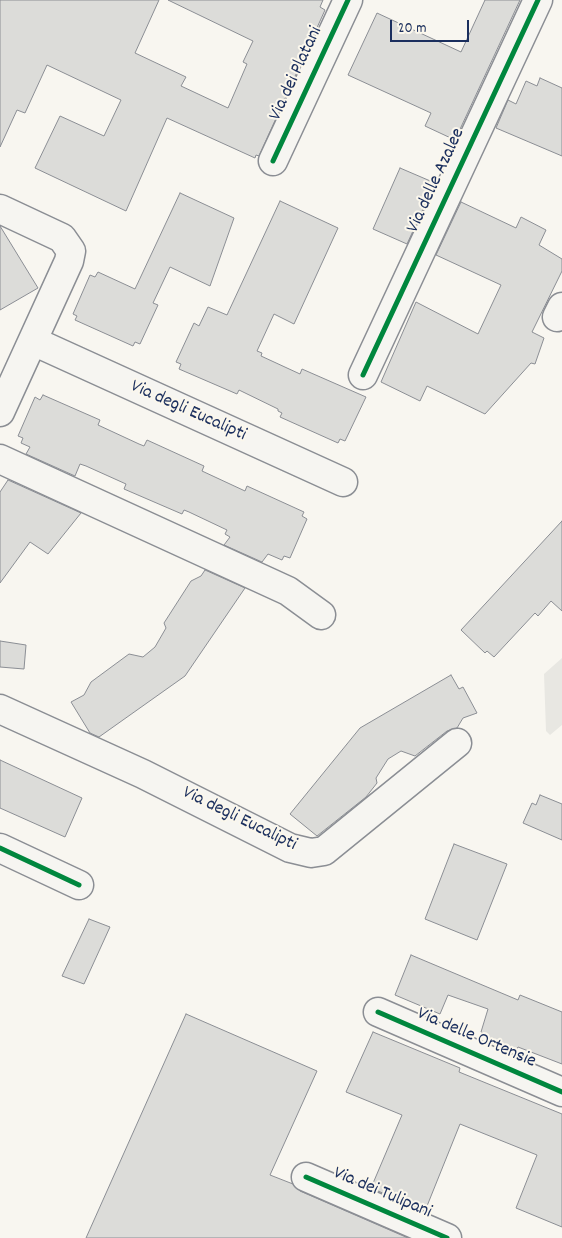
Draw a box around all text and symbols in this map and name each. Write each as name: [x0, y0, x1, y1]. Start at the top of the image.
scale bar: [392, 10, 471, 42]
text: 20 m: [398, 18, 426, 40]
street label: Via dei Platani: [265, 23, 329, 125]
street label: Via delle Azalee: [403, 125, 471, 237]
street label: Via degli Eucalipti: [127, 376, 249, 448]
street label: Via degli Eucalipti: [178, 782, 300, 858]
street label: Via delle Ortensie: [413, 1004, 539, 1074]
street label: Via dei Tulipani: [329, 1163, 435, 1225]

